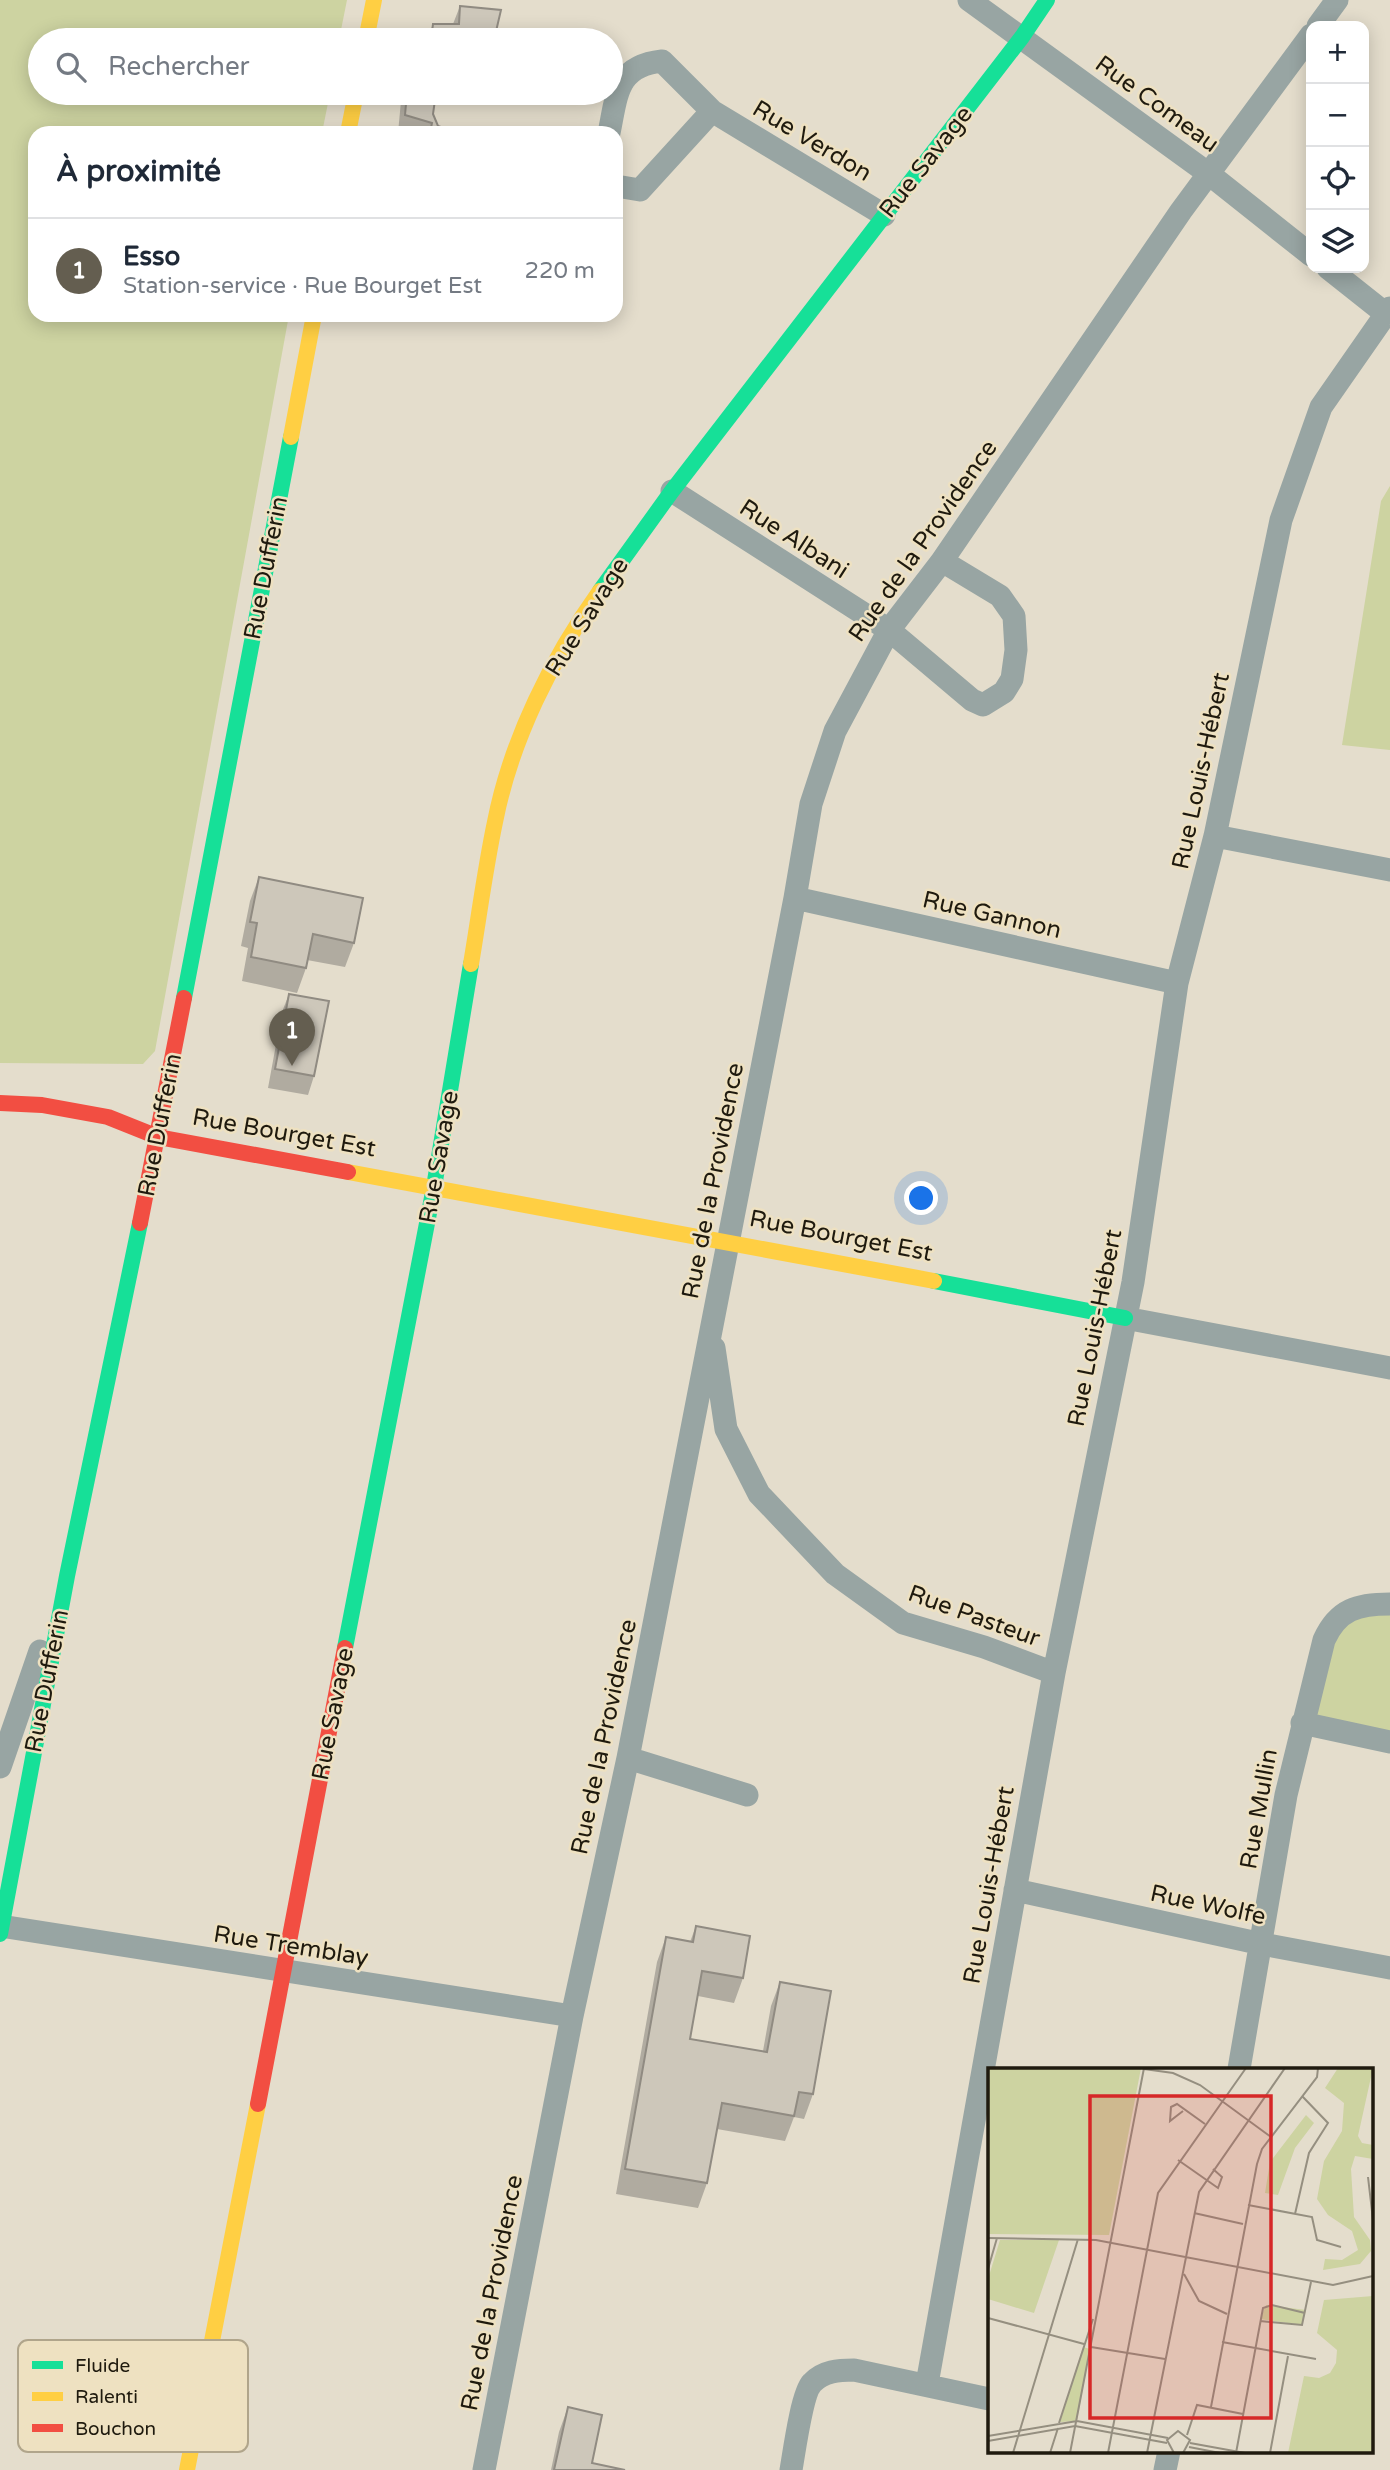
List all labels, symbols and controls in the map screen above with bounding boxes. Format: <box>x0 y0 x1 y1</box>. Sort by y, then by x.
map controls <box>1306 21 1369 273</box>
button: + <box>1306 21 1369 84</box>
search box <box>28 28 623 105</box>
icon: search <box>52 48 90 86</box>
street label: Rue Comeau <box>1089 49 1225 159</box>
text: Rechercher <box>108 51 250 82</box>
button: − <box>1306 84 1369 147</box>
street label: Rue Verdon <box>747 94 877 188</box>
street label: Rue Savage <box>873 100 979 224</box>
button: locate <box>1306 147 1369 210</box>
text: À proximité <box>56 153 221 190</box>
button: layers <box>1306 210 1369 273</box>
text: Esso <box>123 241 180 272</box>
text: 1 <box>72 257 86 285</box>
text: 220 m <box>525 257 595 285</box>
text: Station-service · Rue Bourget Est <box>123 272 482 300</box>
street label: Rue de la Providence <box>842 435 1004 647</box>
street label: Rue Albani <box>734 493 854 585</box>
street label: Rue Dufferin <box>238 494 294 642</box>
street label: Rue Savage <box>539 552 635 682</box>
street label: Rue Louis-Hébert <box>1166 670 1236 872</box>
street label: Rue Gannon <box>920 885 1064 945</box>
pin: 1 <box>269 1008 315 1066</box>
street label: Rue Dufferin <box>132 1051 188 1199</box>
street label: Rue de la Providence <box>676 1061 750 1301</box>
street label: Rue Savage <box>413 1088 465 1226</box>
street label: Rue Bourget Est <box>190 1103 378 1163</box>
your location <box>904 1181 938 1215</box>
street label: Rue Bourget Est <box>747 1204 935 1268</box>
street label: Rue Louis-Hébert <box>1062 1227 1128 1429</box>
street label: Rue Pasteur <box>904 1579 1045 1654</box>
street label: Rue Dufferin <box>19 1607 75 1755</box>
street label: Rue de la Providence <box>565 1617 643 1857</box>
street label: Rue Savage <box>306 1645 360 1783</box>
street label: Rue Mullin <box>1234 1747 1284 1871</box>
street label: Rue Louis-Hébert <box>957 1784 1021 1986</box>
street label: Rue Wolfe <box>1148 1879 1268 1931</box>
street label: Rue Tremblay <box>211 1919 371 1973</box>
inset map <box>988 2068 1372 2452</box>
street label: Rue de la Providence <box>455 2173 529 2413</box>
legend <box>18 2340 248 2452</box>
text: Fluide <box>75 2355 130 2377</box>
text: Ralenti <box>75 2386 138 2408</box>
text: Bouchon <box>75 2418 156 2440</box>

